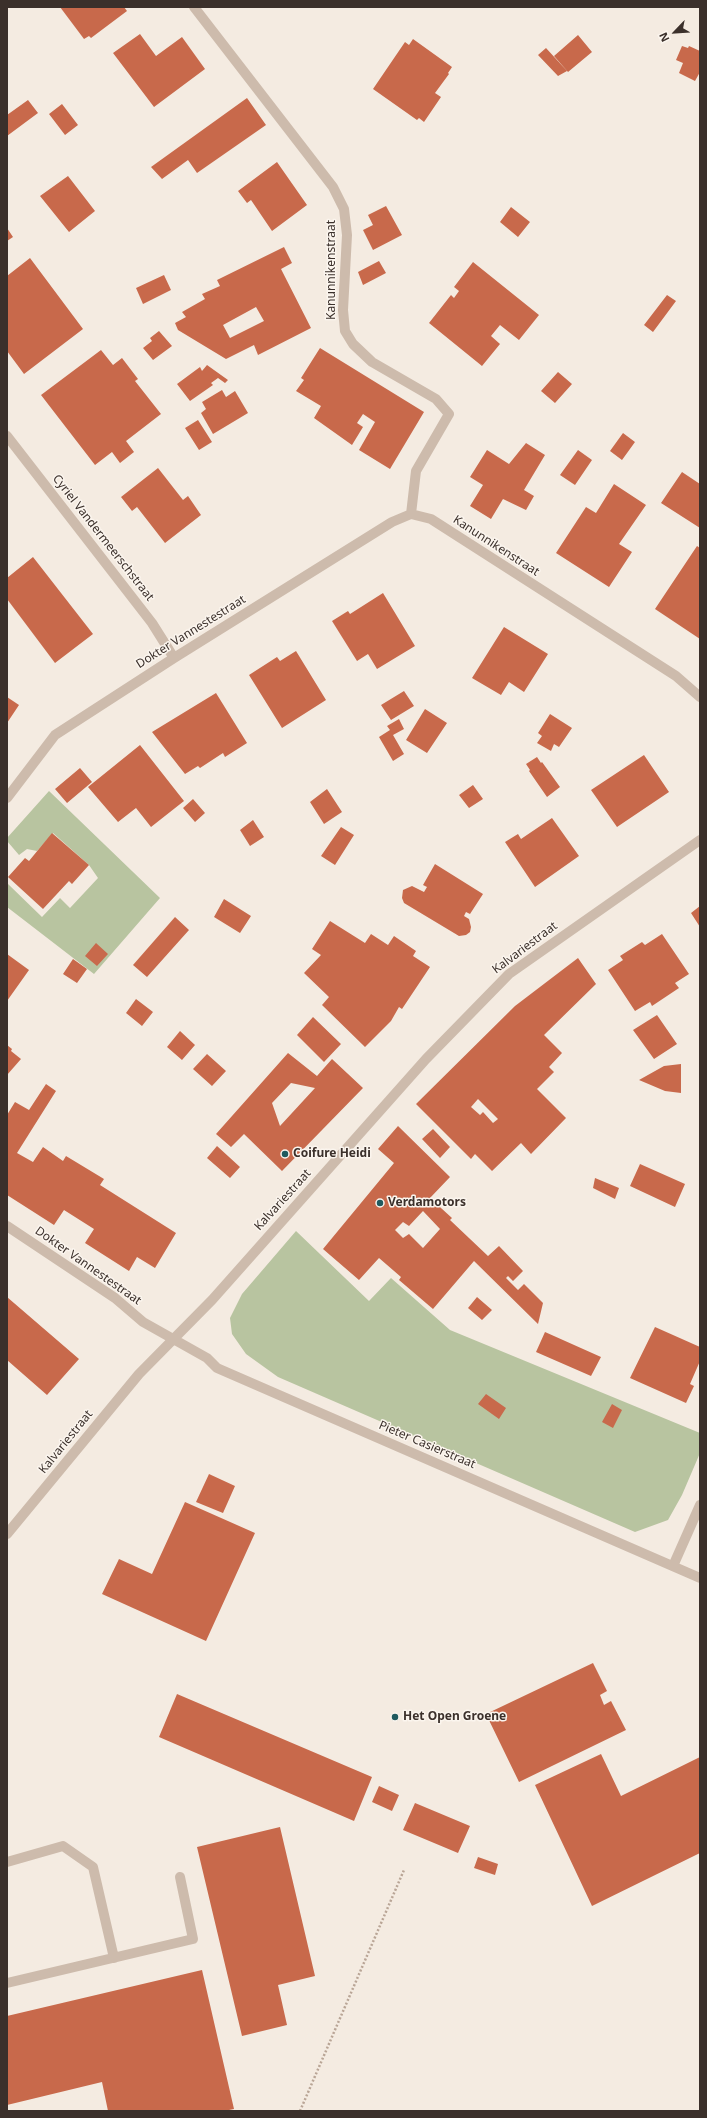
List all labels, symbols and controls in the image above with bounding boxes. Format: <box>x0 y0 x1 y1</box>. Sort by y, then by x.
north arrow <box>655 12 695 52</box>
text: N <box>655 30 672 45</box>
street label: Kanunnikenstraat <box>325 220 339 320</box>
street label: Cyriel Vandermeerschstraat <box>49 472 157 604</box>
street label: Kanunnikenstraat <box>450 513 542 579</box>
street label: Dokter Vannestestraat <box>134 592 248 672</box>
street label: Kalvariestraat <box>490 919 560 977</box>
place label: Coifure Heidi <box>293 1147 371 1161</box>
marker: Coifure Heidi <box>280 1149 290 1159</box>
street label: Kalvariestraat <box>252 1166 314 1234</box>
place label: Verdamotors <box>388 1196 466 1210</box>
marker: Verdamotors <box>375 1198 385 1208</box>
street label: Dokter Vannestestraat <box>32 1224 144 1308</box>
street label: Kalvariestraat <box>36 1407 96 1477</box>
street label: Pieter Casierstraat <box>376 1418 478 1472</box>
place label: Het Open Groene <box>403 1710 506 1724</box>
marker: Het Open Groene <box>390 1712 400 1722</box>

